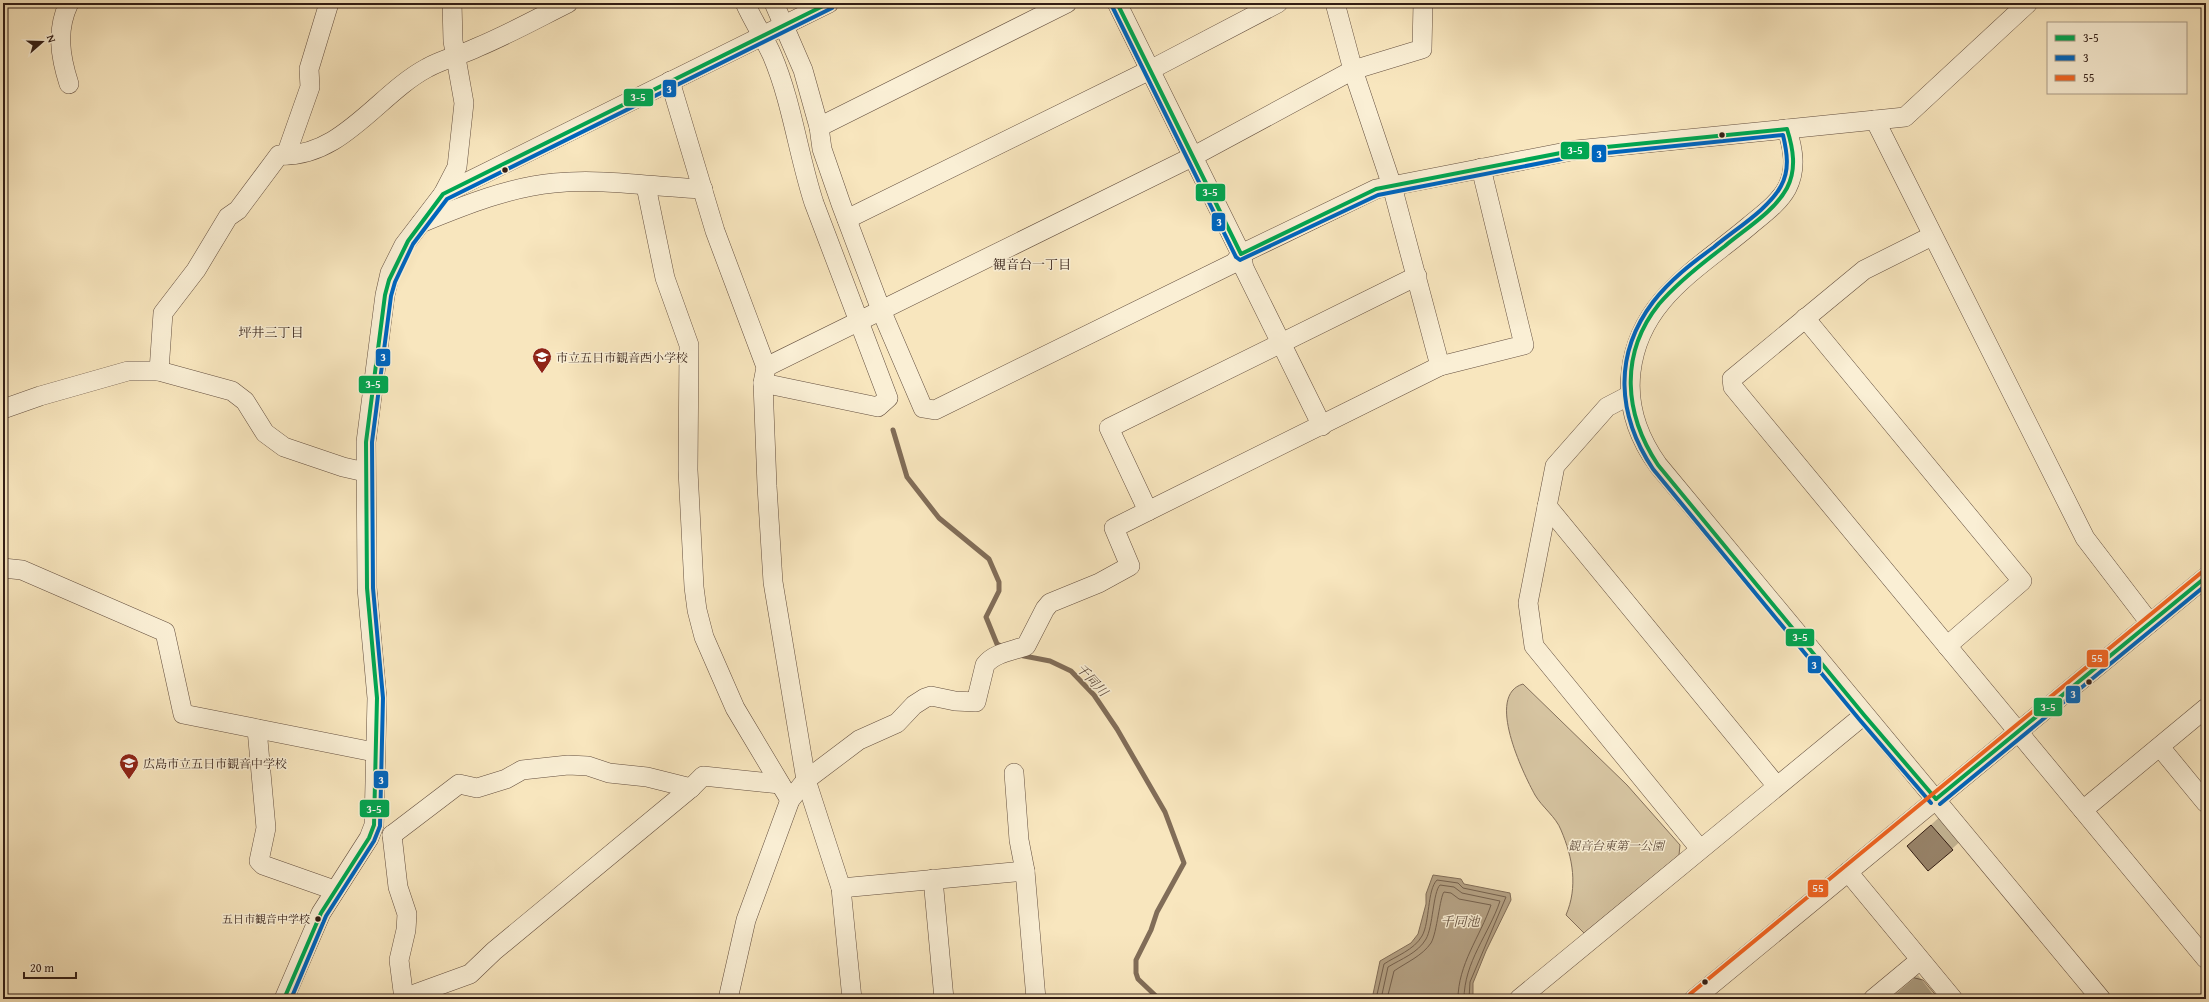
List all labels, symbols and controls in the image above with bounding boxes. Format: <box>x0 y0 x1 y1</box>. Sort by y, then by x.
north arrow <box>22 22 62 62</box>
legend <box>2047 22 2187 94</box>
text: 3-5 <box>2083 29 2099 46</box>
text: N <box>43 32 60 45</box>
text: 3 <box>2083 49 2089 66</box>
text: 55 <box>2083 69 2095 86</box>
line badge: 3 <box>662 79 677 98</box>
text: 3 <box>666 81 672 97</box>
line badge: 3-5 <box>623 88 654 107</box>
text: 3-5 <box>630 89 646 105</box>
unlabelled marker <box>1717 130 1727 140</box>
line badge: 3-5 <box>1560 141 1590 160</box>
text: 3-5 <box>1567 142 1583 158</box>
line badge: 3 <box>1591 144 1607 163</box>
text: 3 <box>1596 146 1602 162</box>
unlabelled marker <box>500 165 510 175</box>
line badge: 3-5 <box>1195 183 1226 202</box>
text: 3-5 <box>1202 184 1218 200</box>
line badge: 3 <box>1211 212 1226 232</box>
text: 3 <box>1216 214 1222 230</box>
district label: 観音台一丁目 <box>993 255 1071 274</box>
district label: 坪井三丁目 <box>238 323 304 342</box>
school or university icon: 市立五日市観音西小学校 <box>531 346 553 374</box>
line badge: 3 <box>375 348 391 367</box>
text: 3 <box>380 349 386 365</box>
place label: 市立五日市観音西小学校 <box>556 349 688 366</box>
line badge: 3-5 <box>358 375 389 394</box>
text: 3-5 <box>365 376 381 392</box>
line badge: 3-5 <box>1785 628 1815 647</box>
text: 3-5 <box>1792 629 1808 645</box>
line badge: 55 <box>2086 649 2109 668</box>
text: 55 <box>2091 650 2103 666</box>
line badge: 3 <box>1807 655 1822 674</box>
text: 3 <box>1811 657 1817 673</box>
water label: 千同川 <box>1072 659 1114 702</box>
unlabelled marker <box>2084 677 2094 687</box>
line badge: 3 <box>2065 685 2081 704</box>
text: 3 <box>2070 686 2076 702</box>
line badge: 3-5 <box>2033 697 2063 717</box>
text: 3-5 <box>2040 699 2056 715</box>
school or university icon: 広島市立五日市観音中学校 <box>118 752 140 780</box>
place label: 広島市立五日市観音中学校 <box>143 755 287 772</box>
line badge: 3 <box>373 770 389 789</box>
text: 3 <box>378 772 384 788</box>
line badge: 3-5 <box>359 799 390 818</box>
text: 3-5 <box>366 801 382 817</box>
park label: 観音台東第一公園 <box>1568 837 1666 854</box>
line badge: 55 <box>1807 879 1829 898</box>
text: 55 <box>1812 880 1824 896</box>
place label: 五日市観音中学校 <box>222 911 310 927</box>
water label: 千同池 <box>1440 912 1481 931</box>
marker: 五日市観音中学校 <box>313 914 323 924</box>
scale bar <box>24 954 76 980</box>
text: 20 m <box>30 959 54 976</box>
unlabelled marker <box>1700 977 1710 987</box>

